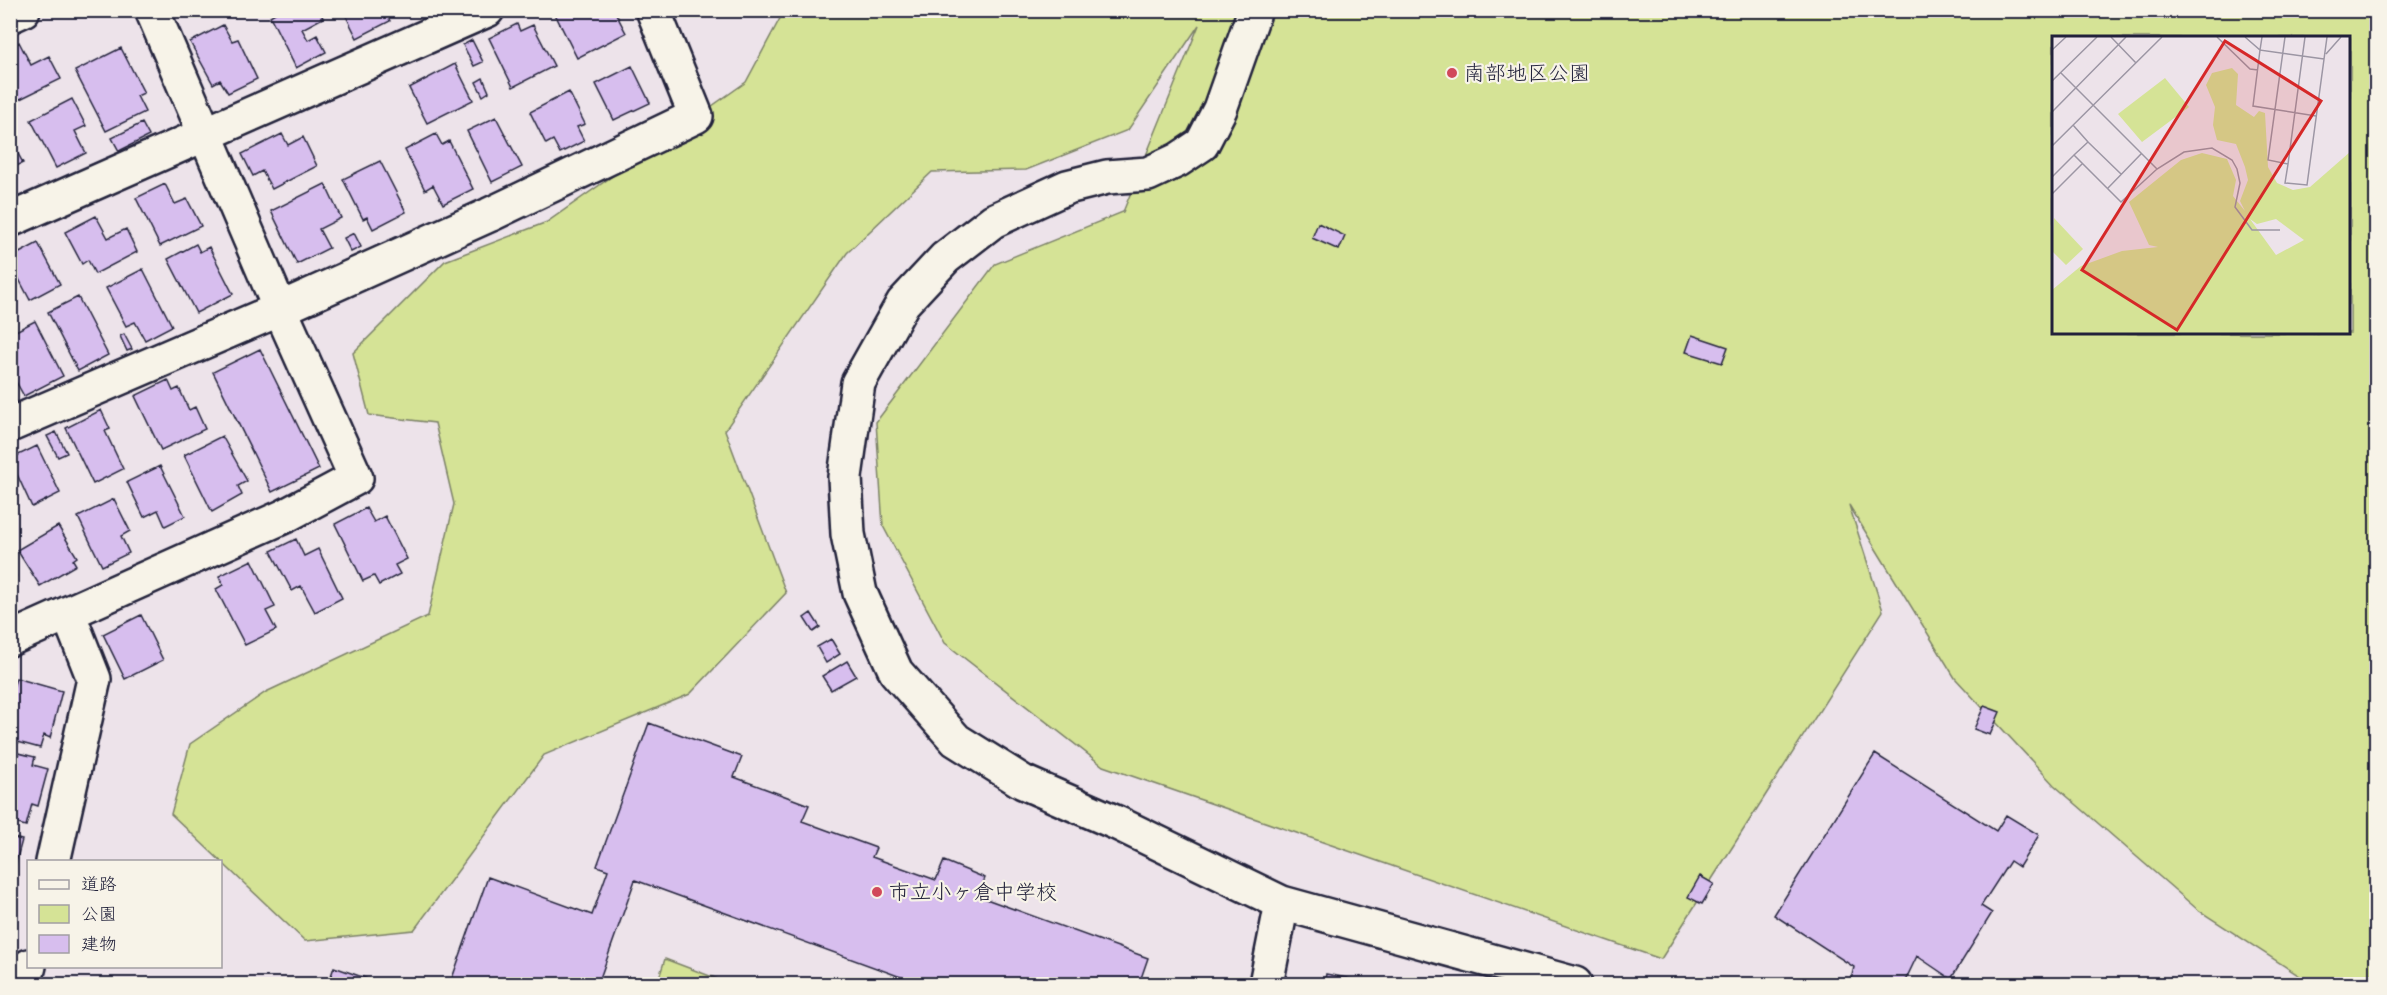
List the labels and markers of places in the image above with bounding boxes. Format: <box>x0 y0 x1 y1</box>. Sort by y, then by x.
place label: 南部地区公園 <box>1464 61 1590 85</box>
marker: 南部地区公園 <box>1445 66 1459 80</box>
place label: 市立小ヶ倉中学校 <box>889 880 1057 904</box>
marker: 市立小ヶ倉中学校 <box>870 885 884 899</box>

